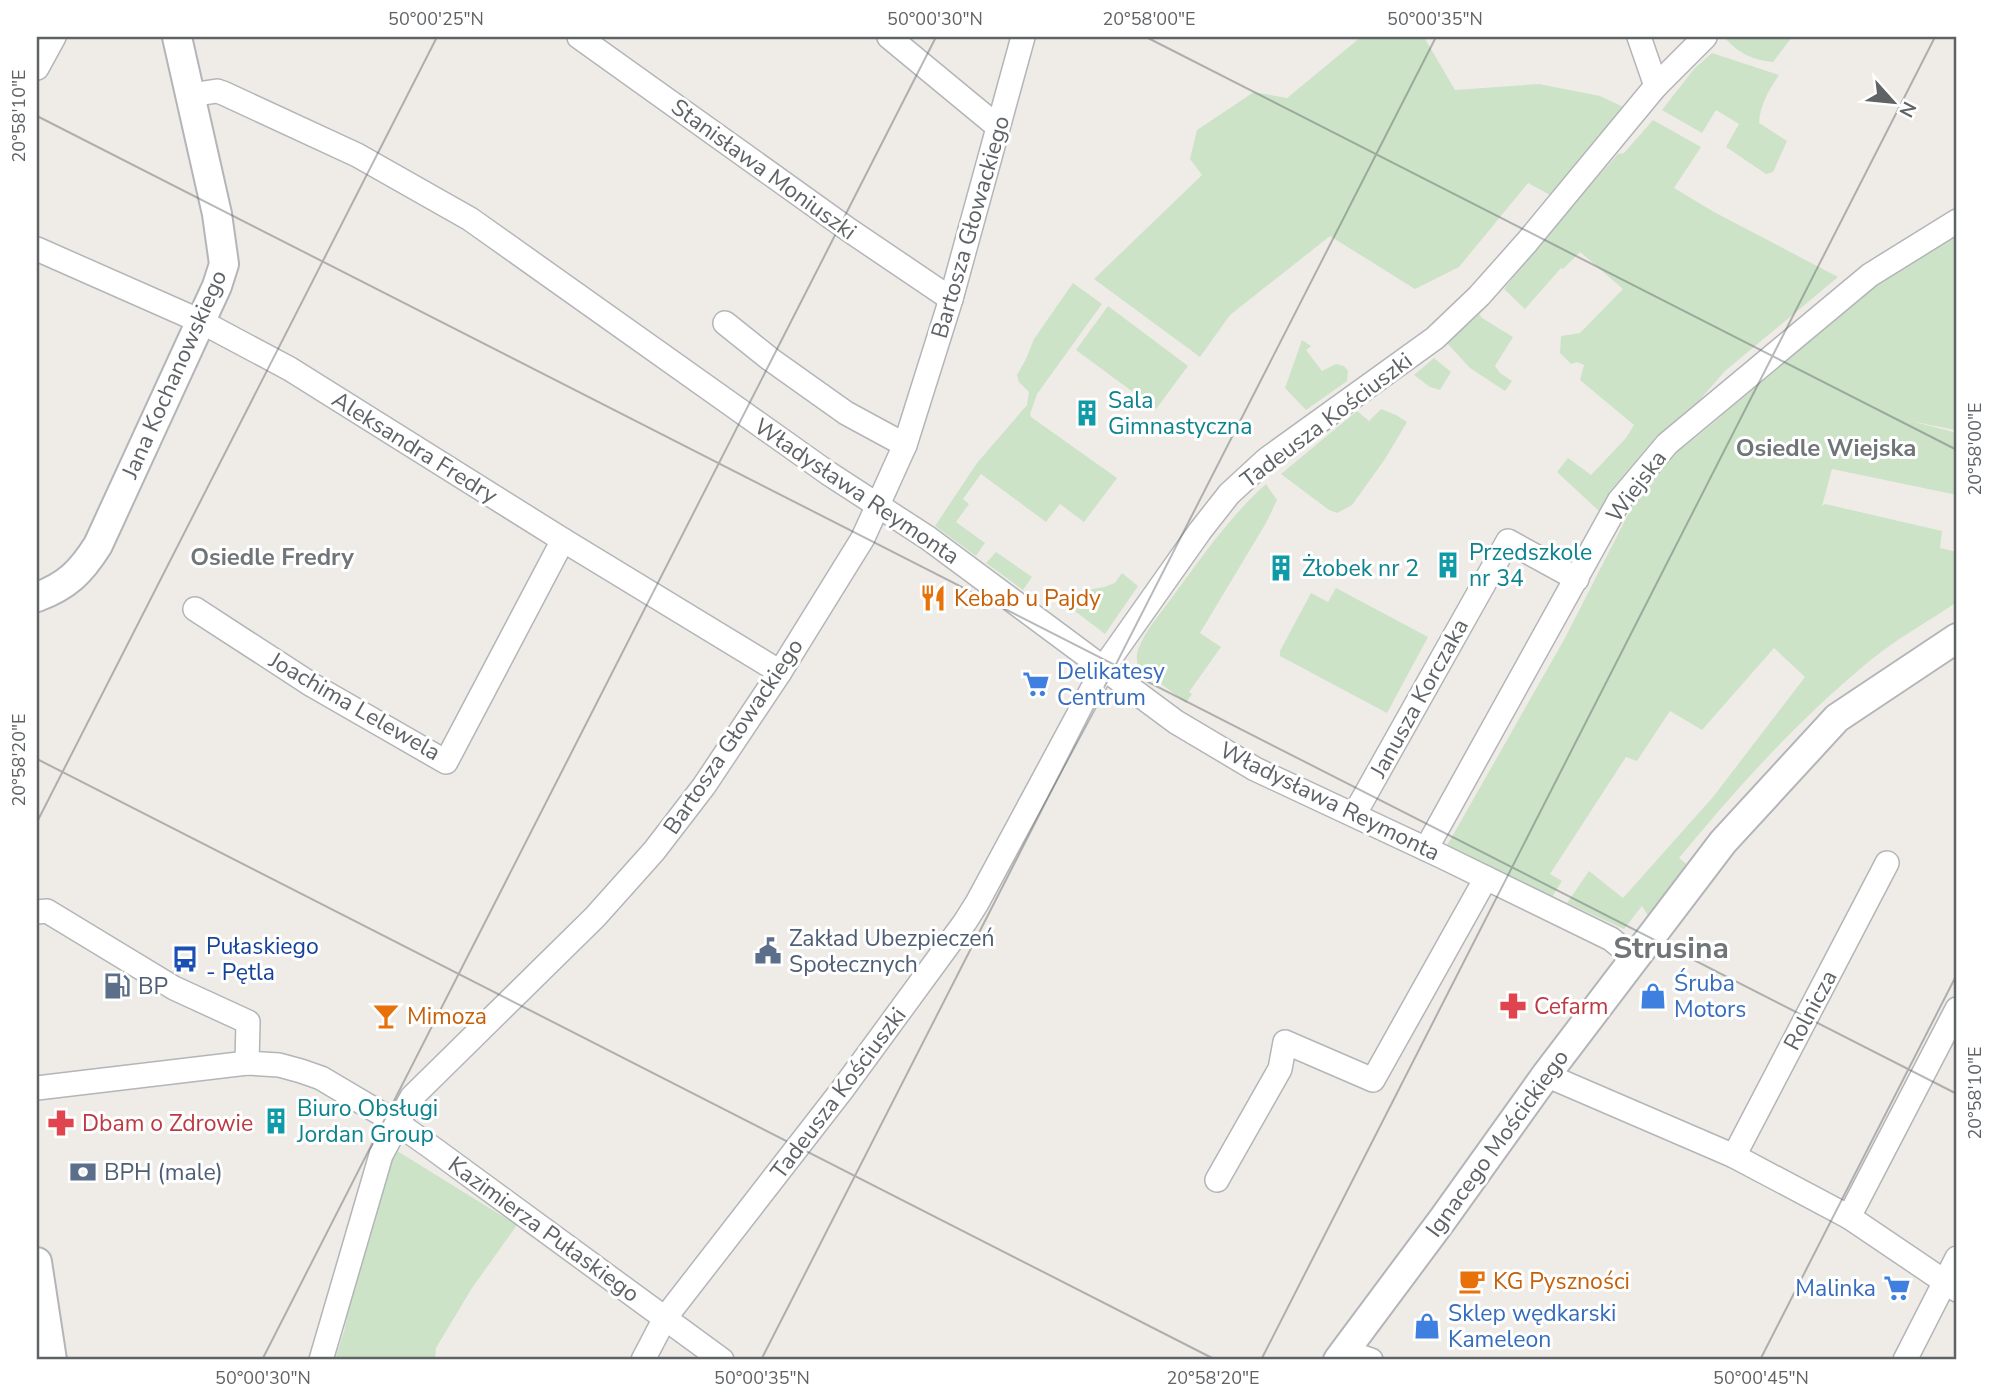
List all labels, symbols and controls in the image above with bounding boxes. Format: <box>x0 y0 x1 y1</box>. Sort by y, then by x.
text: 50°00'25"N <box>388 7 484 31</box>
text: 50°00'30"N <box>887 7 983 31</box>
text: 20°58'00"E <box>1103 7 1196 31</box>
text: 50°00'35"N <box>1387 7 1483 31</box>
north arrow <box>1857 66 1927 136</box>
text: 20°58'10"E <box>7 70 31 163</box>
street label: Stanisława Moniuszki <box>665 92 863 247</box>
text: N <box>1892 97 1922 122</box>
street label: Bartosza Głowackiego <box>924 112 1017 342</box>
street label: Jana Kochanowskiego <box>114 265 234 484</box>
street label: Tadeusza Kościuszki <box>1234 346 1419 495</box>
street label: Aleksandra Fredry <box>326 384 504 511</box>
place label: Sala Gimnastyczna <box>1108 385 1252 442</box>
building icon: Sala Gimnastyczna <box>1072 398 1102 428</box>
text: 20°58'00"E <box>1963 403 1987 496</box>
street label: Władysława Reymonta <box>748 411 965 572</box>
district label: Osiedle Wiejska <box>1736 432 1916 464</box>
street label: Wiejska <box>1599 444 1674 529</box>
place label: Przedszkole nr 34 <box>1469 537 1592 594</box>
district label: Osiedle Fredry <box>190 541 354 573</box>
building icon: Przedszkole nr 34 <box>1433 550 1463 580</box>
building icon: Żłobek nr 2 <box>1266 553 1296 583</box>
place label: Żłobek nr 2 <box>1302 553 1419 584</box>
restaurant icon: Kebab u Pajdy <box>918 583 948 613</box>
place label: Kebab u Pajdy <box>954 583 1101 614</box>
street label: Janusza Korczaka <box>1362 613 1476 784</box>
street label: Bartosza Głowackiego <box>656 632 811 840</box>
street label: Joachima Lelewela <box>263 644 446 768</box>
place label: Delikatesy Centrum <box>1057 656 1165 713</box>
supermarket icon: Delikatesy Centrum <box>1021 669 1051 699</box>
text: 20°58'20"E <box>7 714 31 807</box>
street label: Władysława Reymonta <box>1215 735 1445 868</box>
place label: Zakład Ubezpieczeń Społecznych <box>789 923 995 980</box>
district label: Strusina <box>1613 928 1729 969</box>
place label: Pułaskiego - Pętla <box>206 931 319 988</box>
public building icon: Zakład Ubezpieczeń Społecznych <box>753 936 783 966</box>
bus stop icon: Pułaskiego - Pętla <box>170 944 200 974</box>
street label: Rolnicza <box>1776 965 1844 1056</box>
place label: Śruba Motors <box>1674 968 1746 1025</box>
fuel station icon: BP <box>102 971 132 1001</box>
place label: BP <box>138 971 168 1002</box>
shop icon: Śruba Motors <box>1638 981 1668 1011</box>
pharmacy icon: Cefarm <box>1498 991 1528 1021</box>
place label: Cefarm <box>1534 991 1609 1022</box>
bar icon: Mimoza <box>371 1001 401 1031</box>
place label: Mimoza <box>407 1001 487 1032</box>
street label: Tadeusza Kościuszki <box>764 1001 913 1186</box>
street label: Ignacego Mościckiego <box>1419 1043 1576 1243</box>
text: 20°58'10"E <box>1963 1047 1987 1140</box>
place label: Biuro Obsługi Jordan Group <box>296 1093 438 1150</box>
building icon: Biuro Obsługi Jordan Group <box>261 1106 291 1136</box>
pharmacy icon: Dbam o Zdrowie <box>46 1108 76 1138</box>
place label: Dbam o Zdrowie <box>82 1108 253 1139</box>
street label: Kazimierza Pułaskiego <box>442 1149 646 1309</box>
bank icon: BPH (male) <box>68 1157 98 1187</box>
place label: BPH (male) <box>104 1157 223 1188</box>
cafe icon: KG Pyszności <box>1457 1266 1487 1296</box>
place label: KG Pyszności <box>1493 1266 1630 1297</box>
place label: Malinka <box>1795 1273 1876 1304</box>
supermarket icon: Malinka <box>1882 1273 1912 1303</box>
place label: Sklep wędkarski Kameleon <box>1448 1298 1616 1355</box>
shop icon: Sklep wędkarski Kameleon <box>1412 1311 1442 1341</box>
text: 50°00'30"N <box>215 1366 311 1390</box>
text: 50°00'35"N <box>714 1366 810 1390</box>
text: 20°58'20"E <box>1167 1366 1260 1390</box>
text: 50°00'45"N <box>1713 1366 1809 1390</box>

